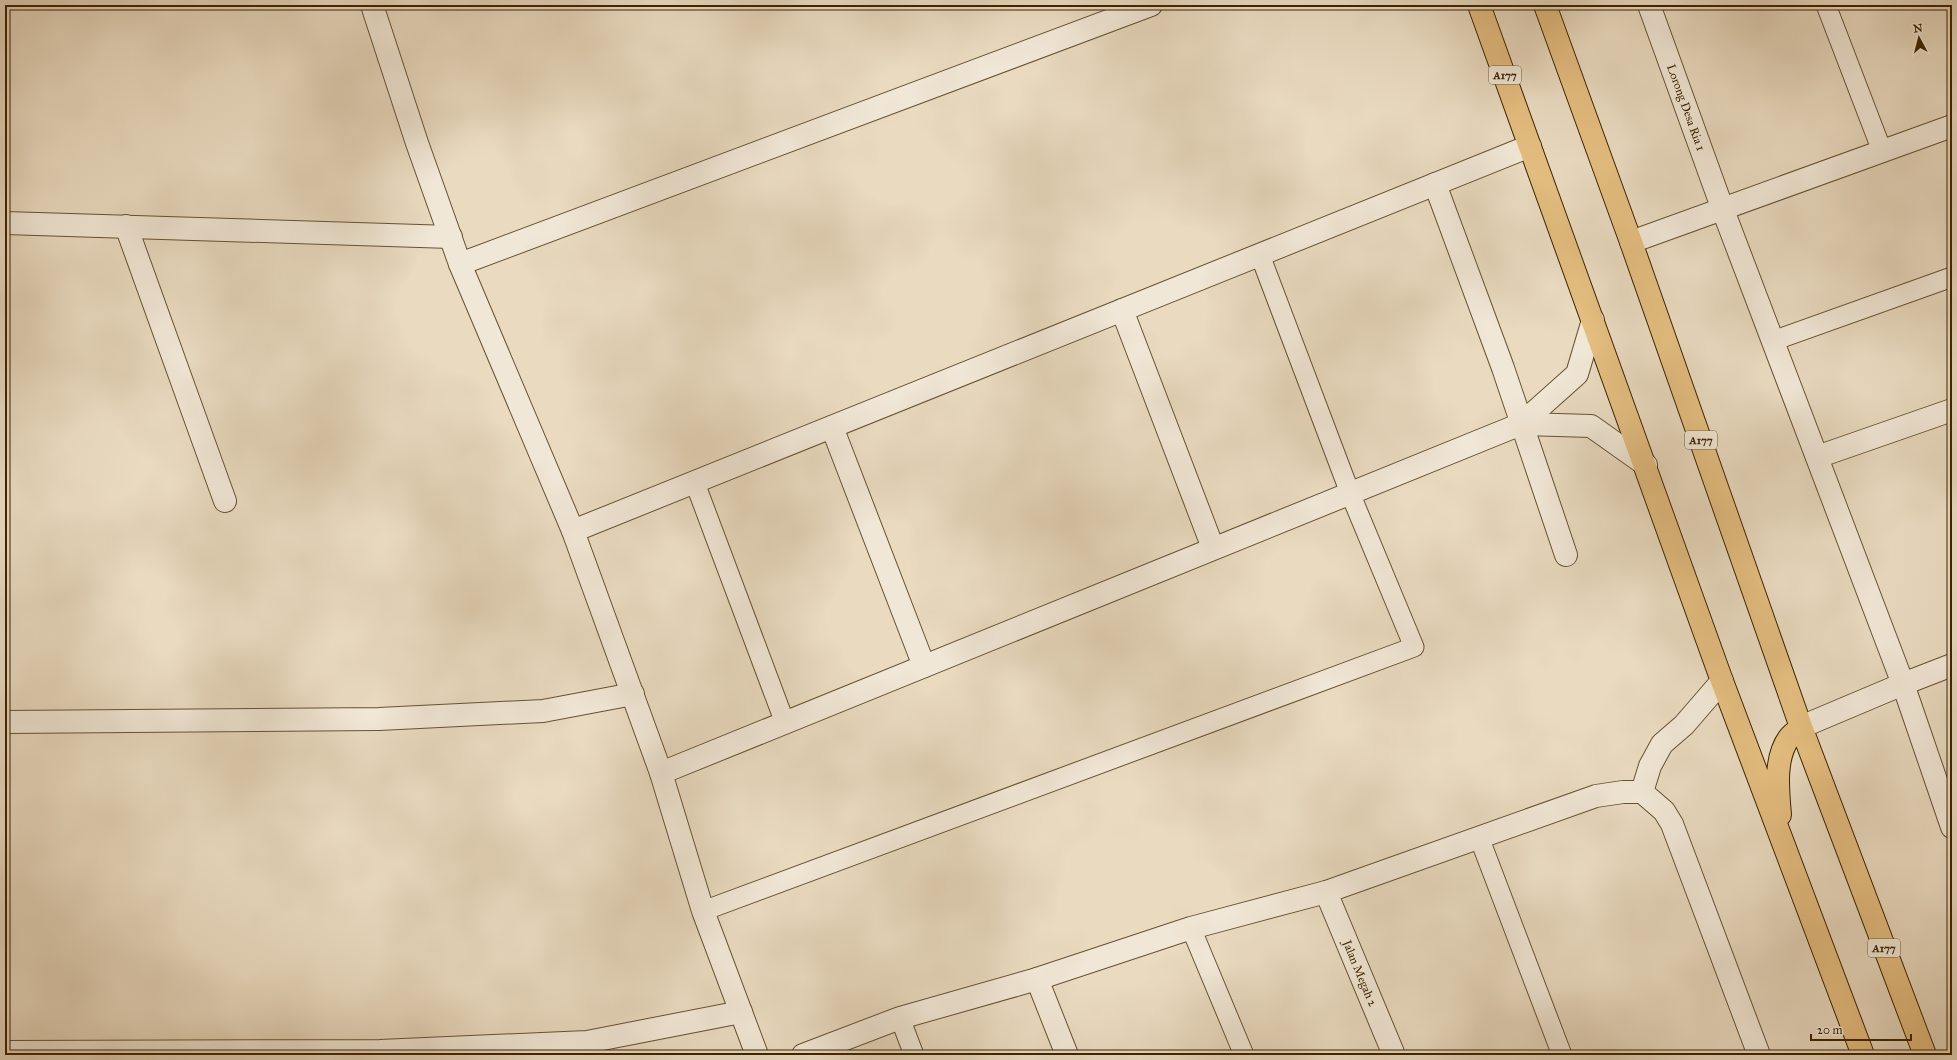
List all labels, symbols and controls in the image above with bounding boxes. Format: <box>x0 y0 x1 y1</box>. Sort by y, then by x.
north arrow <box>1899 18 1939 58</box>
text: N <box>1912 21 1924 36</box>
street label: Lorong Desa Ria 1 <box>1664 62 1708 153</box>
road number: A177 <box>1489 66 1521 84</box>
road number: A177 <box>1685 431 1717 449</box>
street label: Jalan Megah 2 <box>1338 936 1380 1008</box>
road number: A177 <box>1868 939 1900 957</box>
scale bar <box>1811 1016 1911 1042</box>
text: 20 m <box>1817 1023 1843 1037</box>

